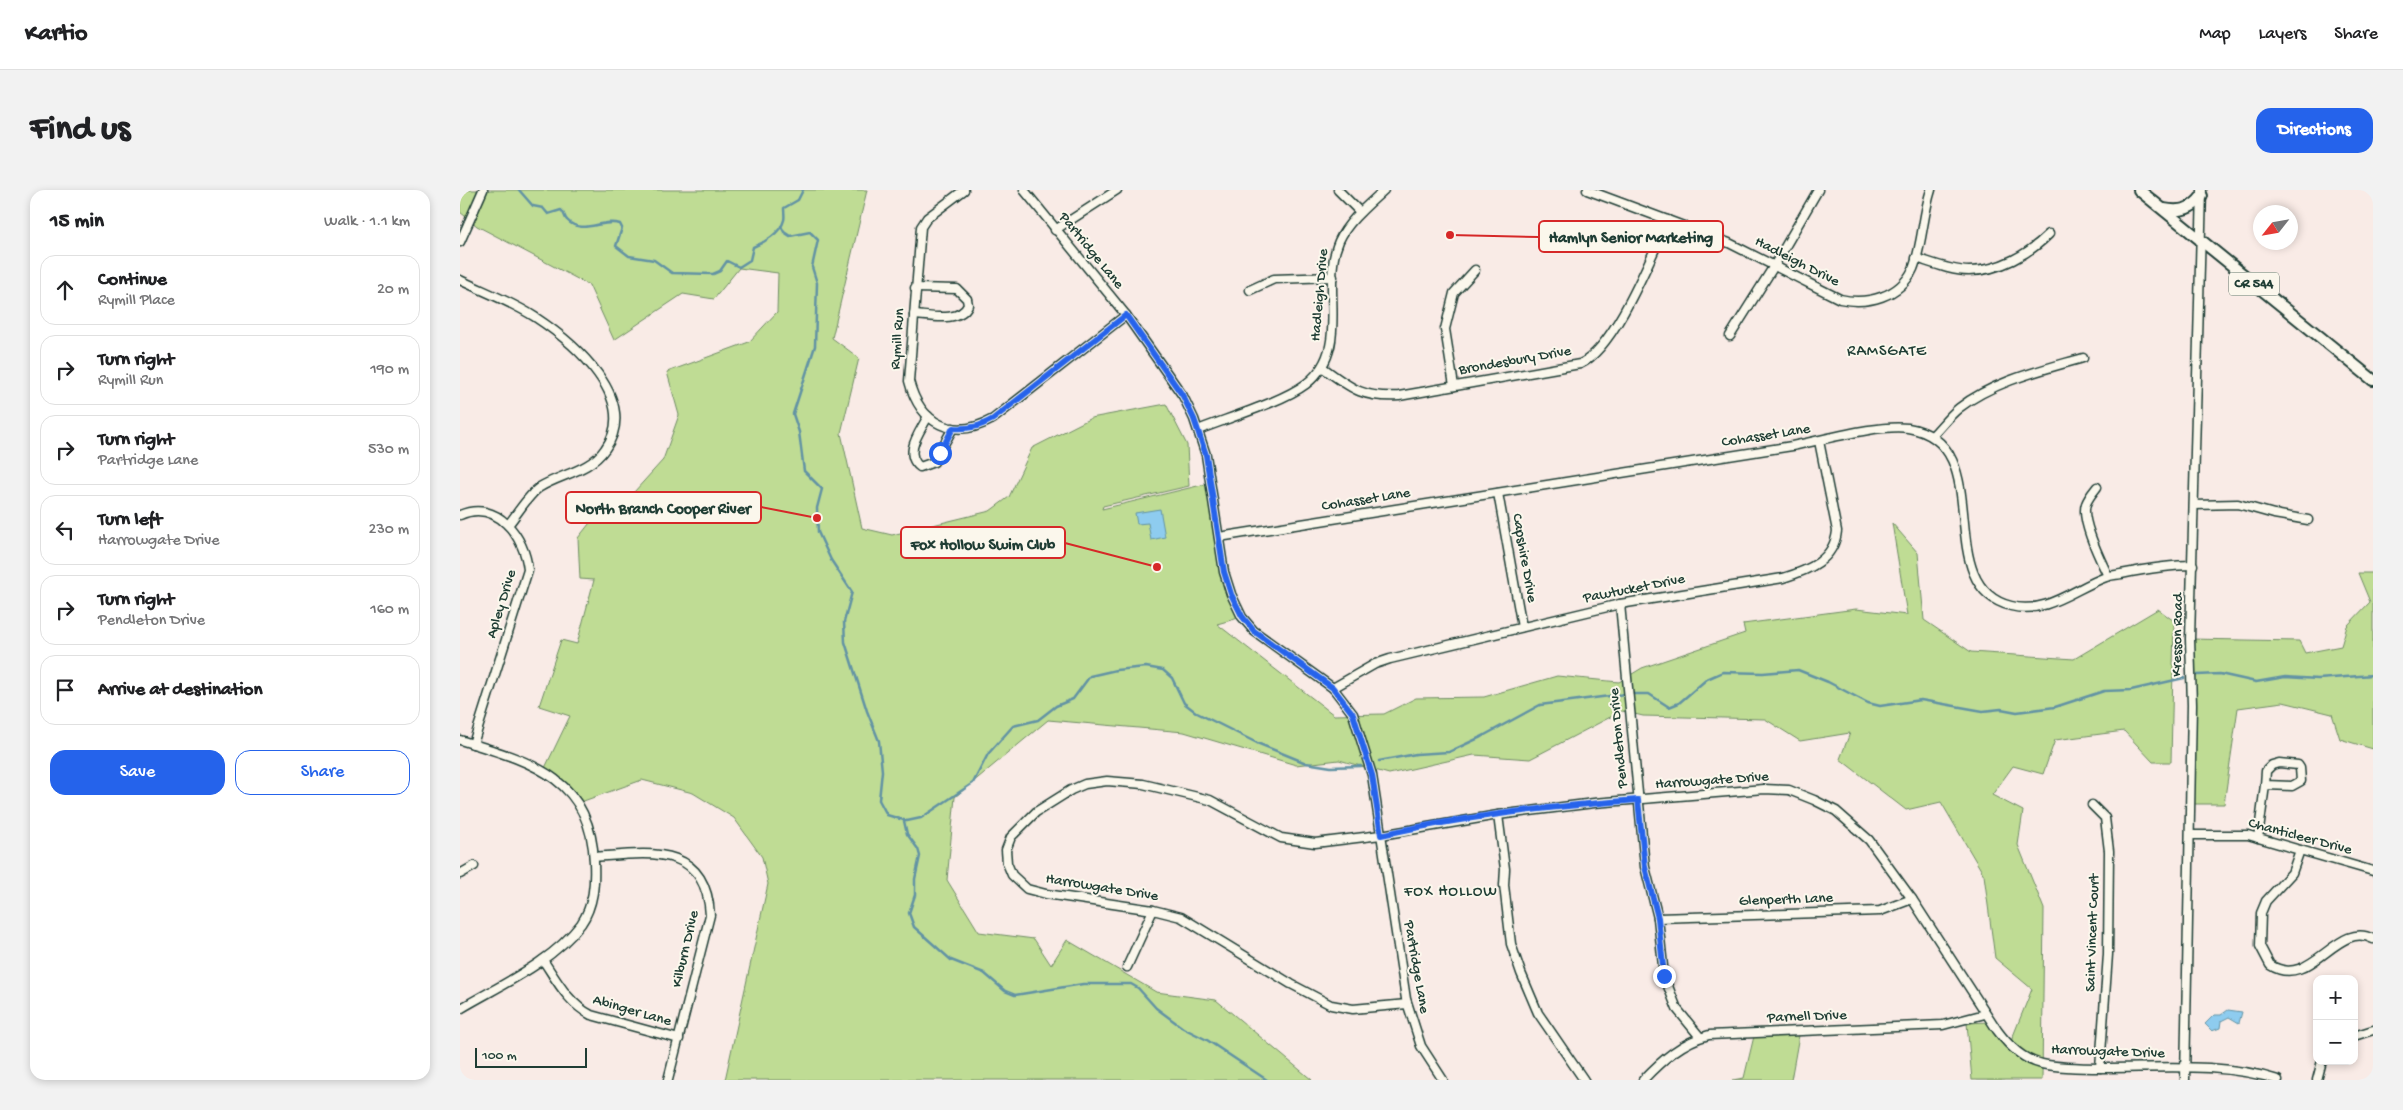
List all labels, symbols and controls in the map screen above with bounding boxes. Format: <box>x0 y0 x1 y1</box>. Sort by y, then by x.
text: Kartio <box>25 20 88 49</box>
text: Map <box>2199 24 2231 45</box>
text: Layers <box>2259 24 2306 45</box>
text: Share <box>2334 24 2378 45</box>
button: Directions <box>2256 108 2373 153</box>
text: Find us <box>30 110 130 151</box>
north arrow <box>2253 205 2298 250</box>
street label: Partridge Lane <box>1054 208 1128 293</box>
text: 15 min <box>50 210 104 235</box>
text: Walk · 1.1 km <box>324 213 410 232</box>
callout: Hamlyn Senior Marketing <box>1539 221 1723 252</box>
text: Hamlyn Senior Marketing <box>1549 230 1713 249</box>
street label: Hadleigh Drive <box>1752 233 1843 291</box>
street label: Hadleigh Drive <box>1307 248 1333 342</box>
text: Continue <box>98 269 167 292</box>
road number: CR 544 <box>2229 272 2279 296</box>
icon: ahead <box>51 276 79 304</box>
text: 20 m <box>377 281 409 300</box>
text: Rymill Place <box>98 292 175 311</box>
street label: Rymill Run <box>887 308 909 370</box>
street label: Brondesbury Drive <box>1456 342 1573 380</box>
district label: RAMSGATE <box>1847 343 1927 362</box>
text: Turn right <box>98 349 174 372</box>
icon: right <box>51 356 79 384</box>
text: 190 m <box>370 361 409 380</box>
text: Rymill Run <box>98 372 163 391</box>
street label: Cohasset Lane <box>1720 420 1812 452</box>
text: Turn right <box>98 429 174 452</box>
icon: right <box>51 436 79 464</box>
text: 530 m <box>368 441 409 460</box>
route start <box>929 442 952 465</box>
text: Partridge Lane <box>98 452 198 471</box>
street label: Cohasset Lane <box>1320 484 1412 516</box>
callout: North Branch Cooper River <box>566 492 761 523</box>
text: North Branch Cooper River <box>575 501 753 520</box>
text: Turn left <box>98 509 162 532</box>
street label: Capshire Drive <box>1507 512 1541 604</box>
icon: left <box>51 516 79 544</box>
text: 230 m <box>369 521 409 540</box>
callout: Fox Hollow Swim Club <box>901 527 1065 558</box>
text: Harrowgate Drive <box>98 532 219 551</box>
text: Fox Hollow Swim Club <box>910 537 1056 556</box>
street label: Apley Drive <box>483 567 521 641</box>
street label: Pawtucket Drive <box>1581 570 1687 608</box>
text: Turn right <box>98 589 174 612</box>
street label: Kresson Road <box>2168 592 2188 677</box>
icon: right <box>51 596 79 624</box>
text: 160 m <box>370 601 409 620</box>
text: Pendleton Drive <box>98 612 205 631</box>
icon: arrive <box>51 676 79 704</box>
text: Arrive at destination <box>98 679 262 702</box>
street label: Pendleton Drive <box>1606 687 1632 790</box>
button: Save <box>50 750 225 795</box>
button: Share <box>235 750 410 795</box>
street label: Harrowgate Drive <box>1655 768 1770 794</box>
street label: Chanticleer Drive <box>2246 815 2354 860</box>
street label: Harrowgate Drive <box>1044 870 1160 906</box>
street label: Saint Vincent Court <box>2082 872 2104 992</box>
district label: FOX HOLLOW <box>1403 883 1498 902</box>
street label: Glenperth Lane <box>1738 889 1834 911</box>
street label: Kilburn Drive <box>668 909 704 989</box>
street label: Partridge Lane <box>1399 918 1433 1015</box>
route end <box>1653 965 1676 988</box>
map controls <box>2313 975 2358 1065</box>
button: + <box>2313 975 2358 1020</box>
street label: Abinger Lane <box>591 991 674 1031</box>
street label: Parnell Drive <box>1766 1007 1847 1027</box>
button: − <box>2313 1020 2358 1065</box>
street label: Harrowgate Drive <box>2051 1041 2165 1063</box>
scale bar <box>475 1045 588 1068</box>
text: 100 m <box>482 1048 517 1065</box>

